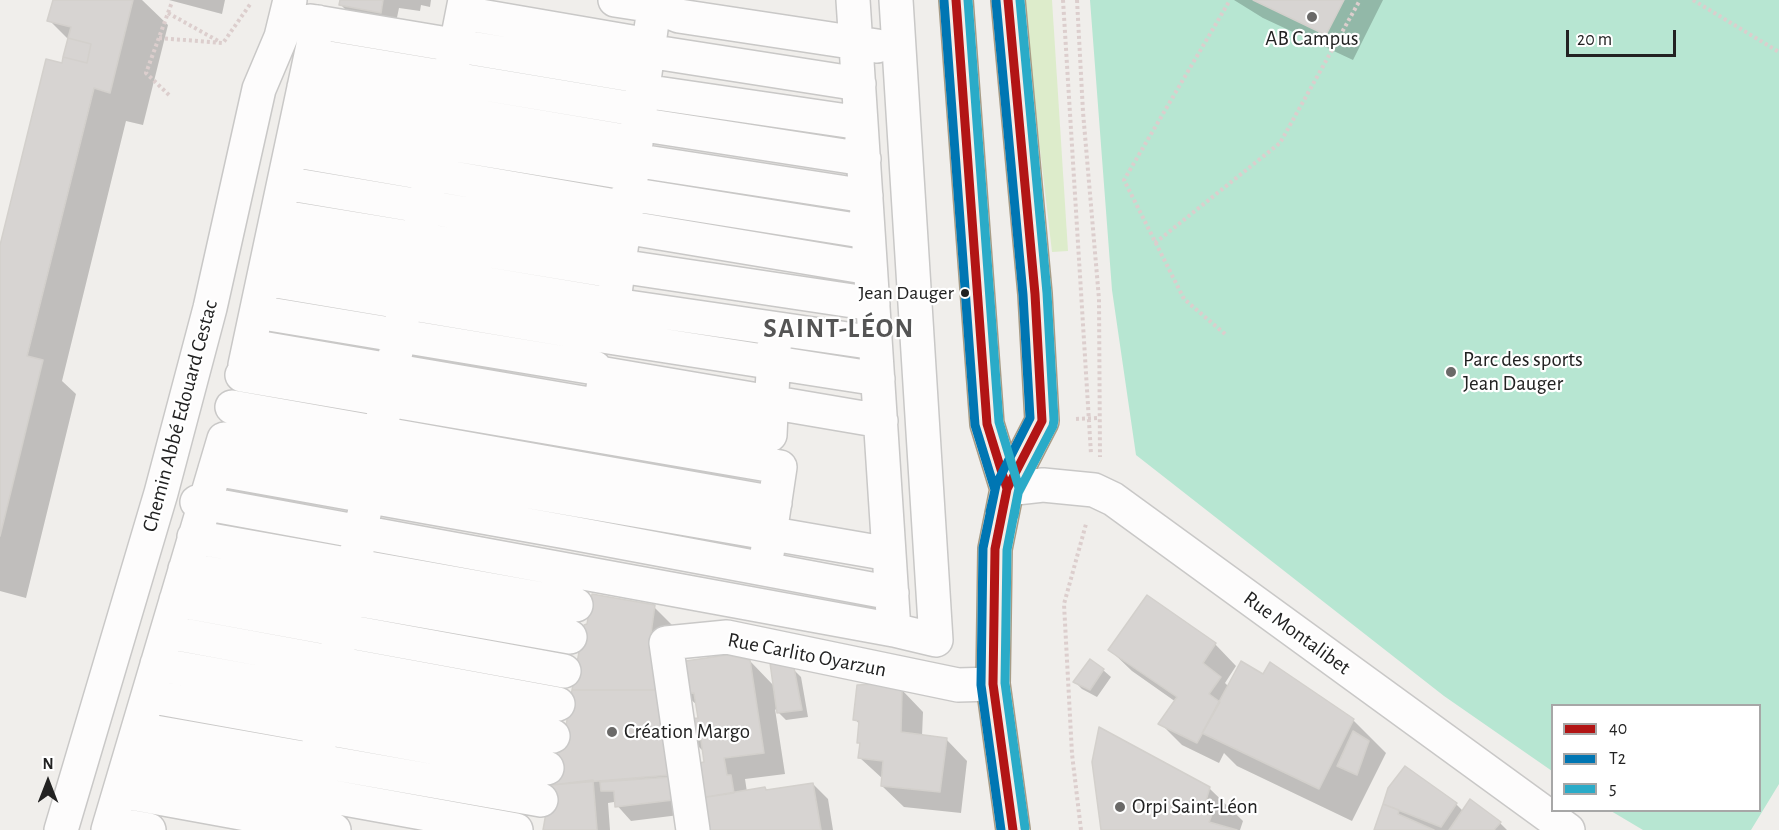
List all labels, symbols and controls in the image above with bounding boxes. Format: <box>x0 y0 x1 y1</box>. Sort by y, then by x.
marker: AB Campus <box>1305 10 1319 24</box>
scale bar <box>1569 18 1678 56</box>
place label: AB Campus <box>1265 26 1359 52</box>
text: 20 m <box>1577 31 1612 49</box>
place label: Jean Dauger <box>859 281 954 305</box>
marker: Jean Dauger <box>959 287 971 299</box>
street label: Chemin Abbé Edouard Cestac <box>137 297 223 535</box>
district label: SAINT-LÉON <box>763 313 915 345</box>
place label: Parc des sports Jean Dauger <box>1463 347 1583 397</box>
marker: Parc des sports Jean Dauger <box>1444 365 1458 379</box>
street label: Rue Montalibet <box>1239 586 1355 680</box>
street label: Rue Carlito Oyarzun <box>726 627 888 683</box>
legend <box>1551 704 1761 812</box>
place label: Création Margo <box>624 719 750 745</box>
text: 40 <box>1609 720 1627 738</box>
marker: Création Margo <box>605 725 619 739</box>
text: T2 <box>1609 750 1626 768</box>
north arrow <box>18 752 78 812</box>
text: N <box>42 756 54 772</box>
text: 5 <box>1609 780 1617 798</box>
place label: Orpi Saint-Léon <box>1132 794 1258 820</box>
marker: Orpi Saint-Léon <box>1113 800 1127 814</box>

